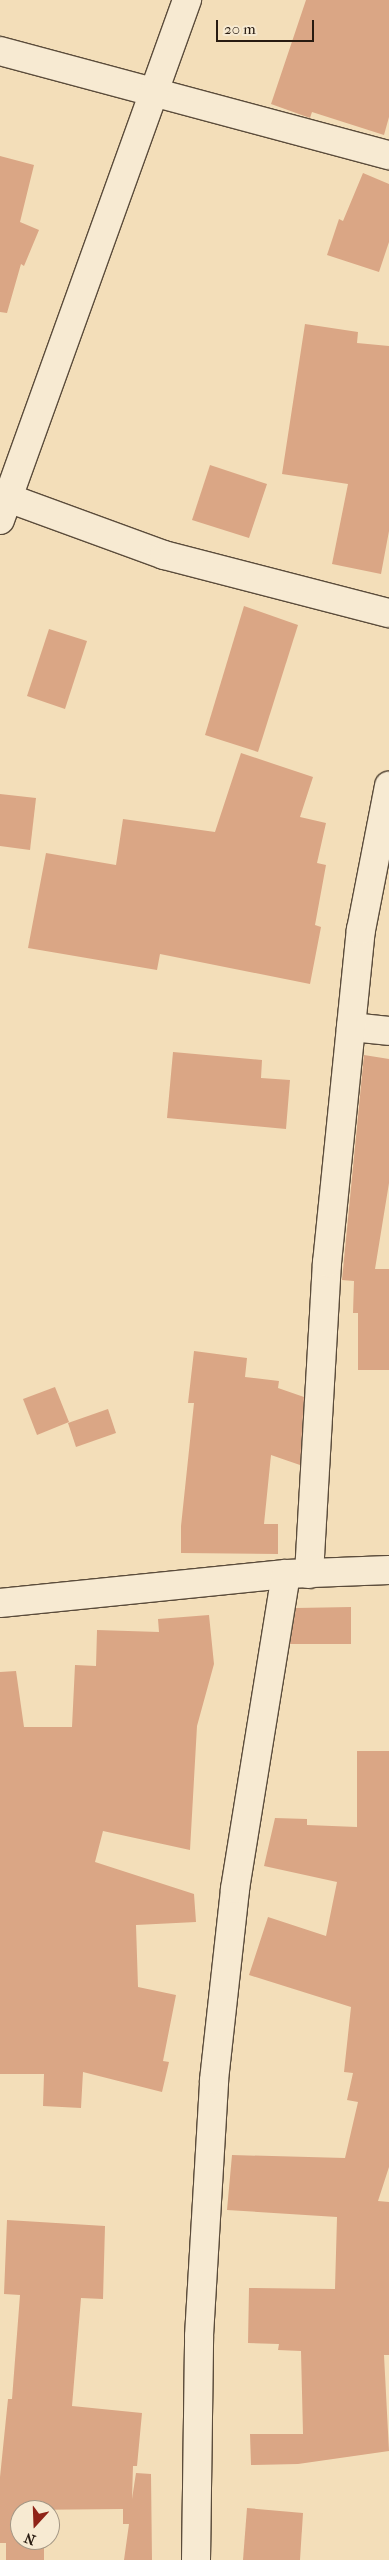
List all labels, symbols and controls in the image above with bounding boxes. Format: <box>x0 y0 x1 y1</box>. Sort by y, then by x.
scale bar <box>219 10 316 42</box>
text: 20 m <box>224 20 256 38</box>
north arrow <box>10 2500 60 2550</box>
text: N <box>22 2529 38 2548</box>

